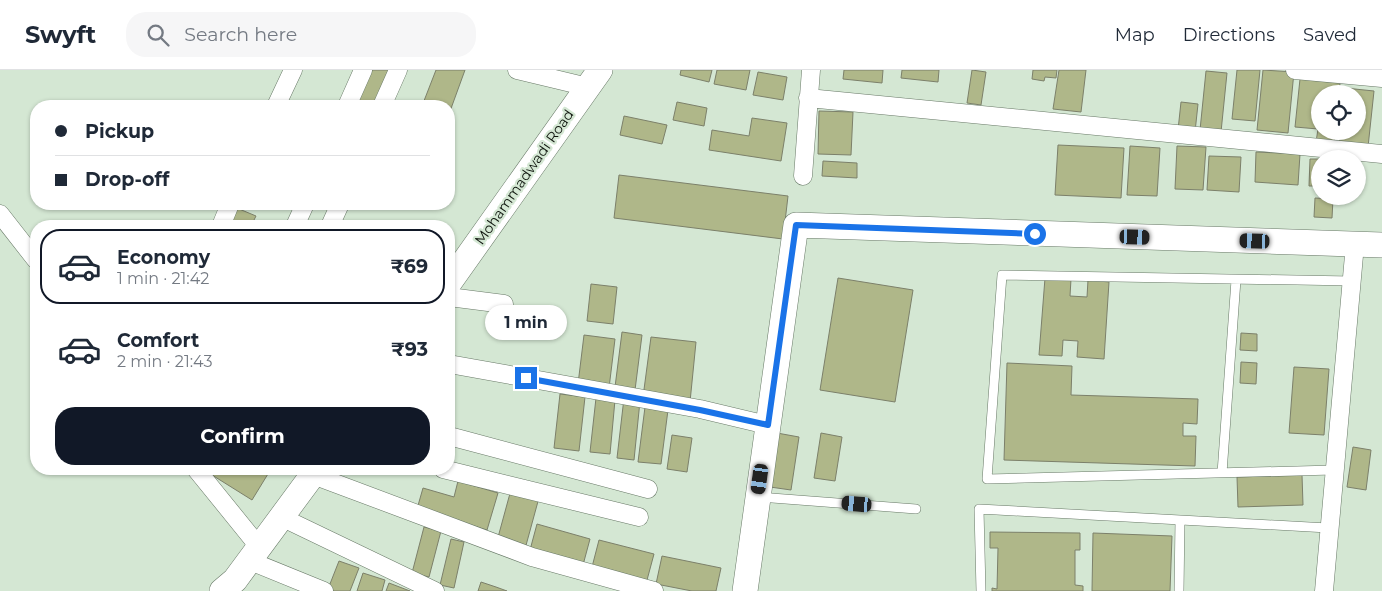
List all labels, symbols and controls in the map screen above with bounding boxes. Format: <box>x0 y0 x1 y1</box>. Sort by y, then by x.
search box <box>126 12 476 57</box>
text: Swyft <box>25 20 96 49</box>
icon: search <box>144 21 172 49</box>
text: Search here <box>184 23 297 46</box>
text: Map <box>1115 24 1155 46</box>
text: Directions <box>1183 24 1275 46</box>
text: Saved <box>1303 24 1357 46</box>
map controls <box>1311 85 1366 205</box>
button: locate <box>1311 85 1366 140</box>
street label: Mohammadwadi Road <box>470 106 578 248</box>
text: Pickup <box>85 120 154 143</box>
button: layers <box>1311 150 1366 205</box>
text: Drop-off <box>85 168 169 191</box>
route start <box>1024 223 1046 245</box>
car <box>1119 229 1150 245</box>
car <box>1239 233 1270 249</box>
icon: car <box>57 244 102 289</box>
text: Economy <box>117 246 210 269</box>
text: ₹69 <box>390 255 428 278</box>
text: 1 min · 21:42 <box>117 269 209 288</box>
callout: 1 min <box>485 306 567 340</box>
text: 1 min <box>504 313 548 332</box>
icon: car <box>57 327 102 372</box>
text: Comfort <box>117 329 199 352</box>
text: ₹93 <box>391 338 428 361</box>
text: 2 min · 21:43 <box>117 352 212 371</box>
route end <box>515 367 537 389</box>
button: Confirm <box>55 407 430 465</box>
car <box>750 463 769 495</box>
car <box>841 495 872 513</box>

